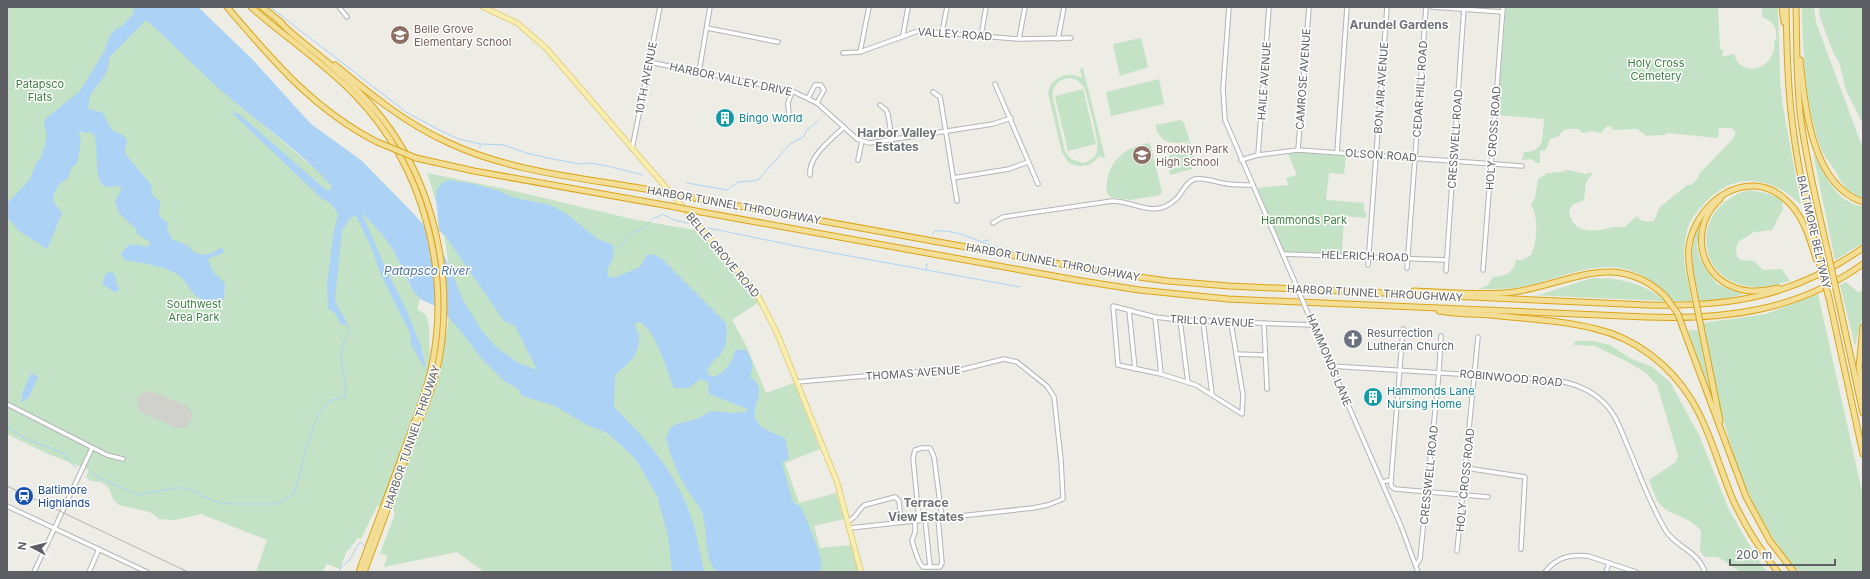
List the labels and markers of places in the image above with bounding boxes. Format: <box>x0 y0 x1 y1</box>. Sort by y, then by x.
place label: Belle Grove Elementary School <box>414 22 511 49</box>
school or university icon: Belle Grove Elementary School <box>389 24 411 46</box>
building icon: Bingo World <box>714 107 736 129</box>
place label: Bingo World <box>739 111 802 125</box>
place label: Brooklyn Park High School <box>1156 142 1228 169</box>
school or university icon: Brooklyn Park High School <box>1131 144 1153 166</box>
place label: Resurrection Lutheran Church <box>1367 326 1454 353</box>
church icon: Resurrection Lutheran Church <box>1342 328 1364 350</box>
place label: Hammonds Lane Nursing Home <box>1387 384 1475 411</box>
building icon: Hammonds Lane Nursing Home <box>1362 386 1384 408</box>
place label: Baltimore Highlands <box>38 483 90 510</box>
station icon: Baltimore Highlands <box>13 485 35 507</box>

